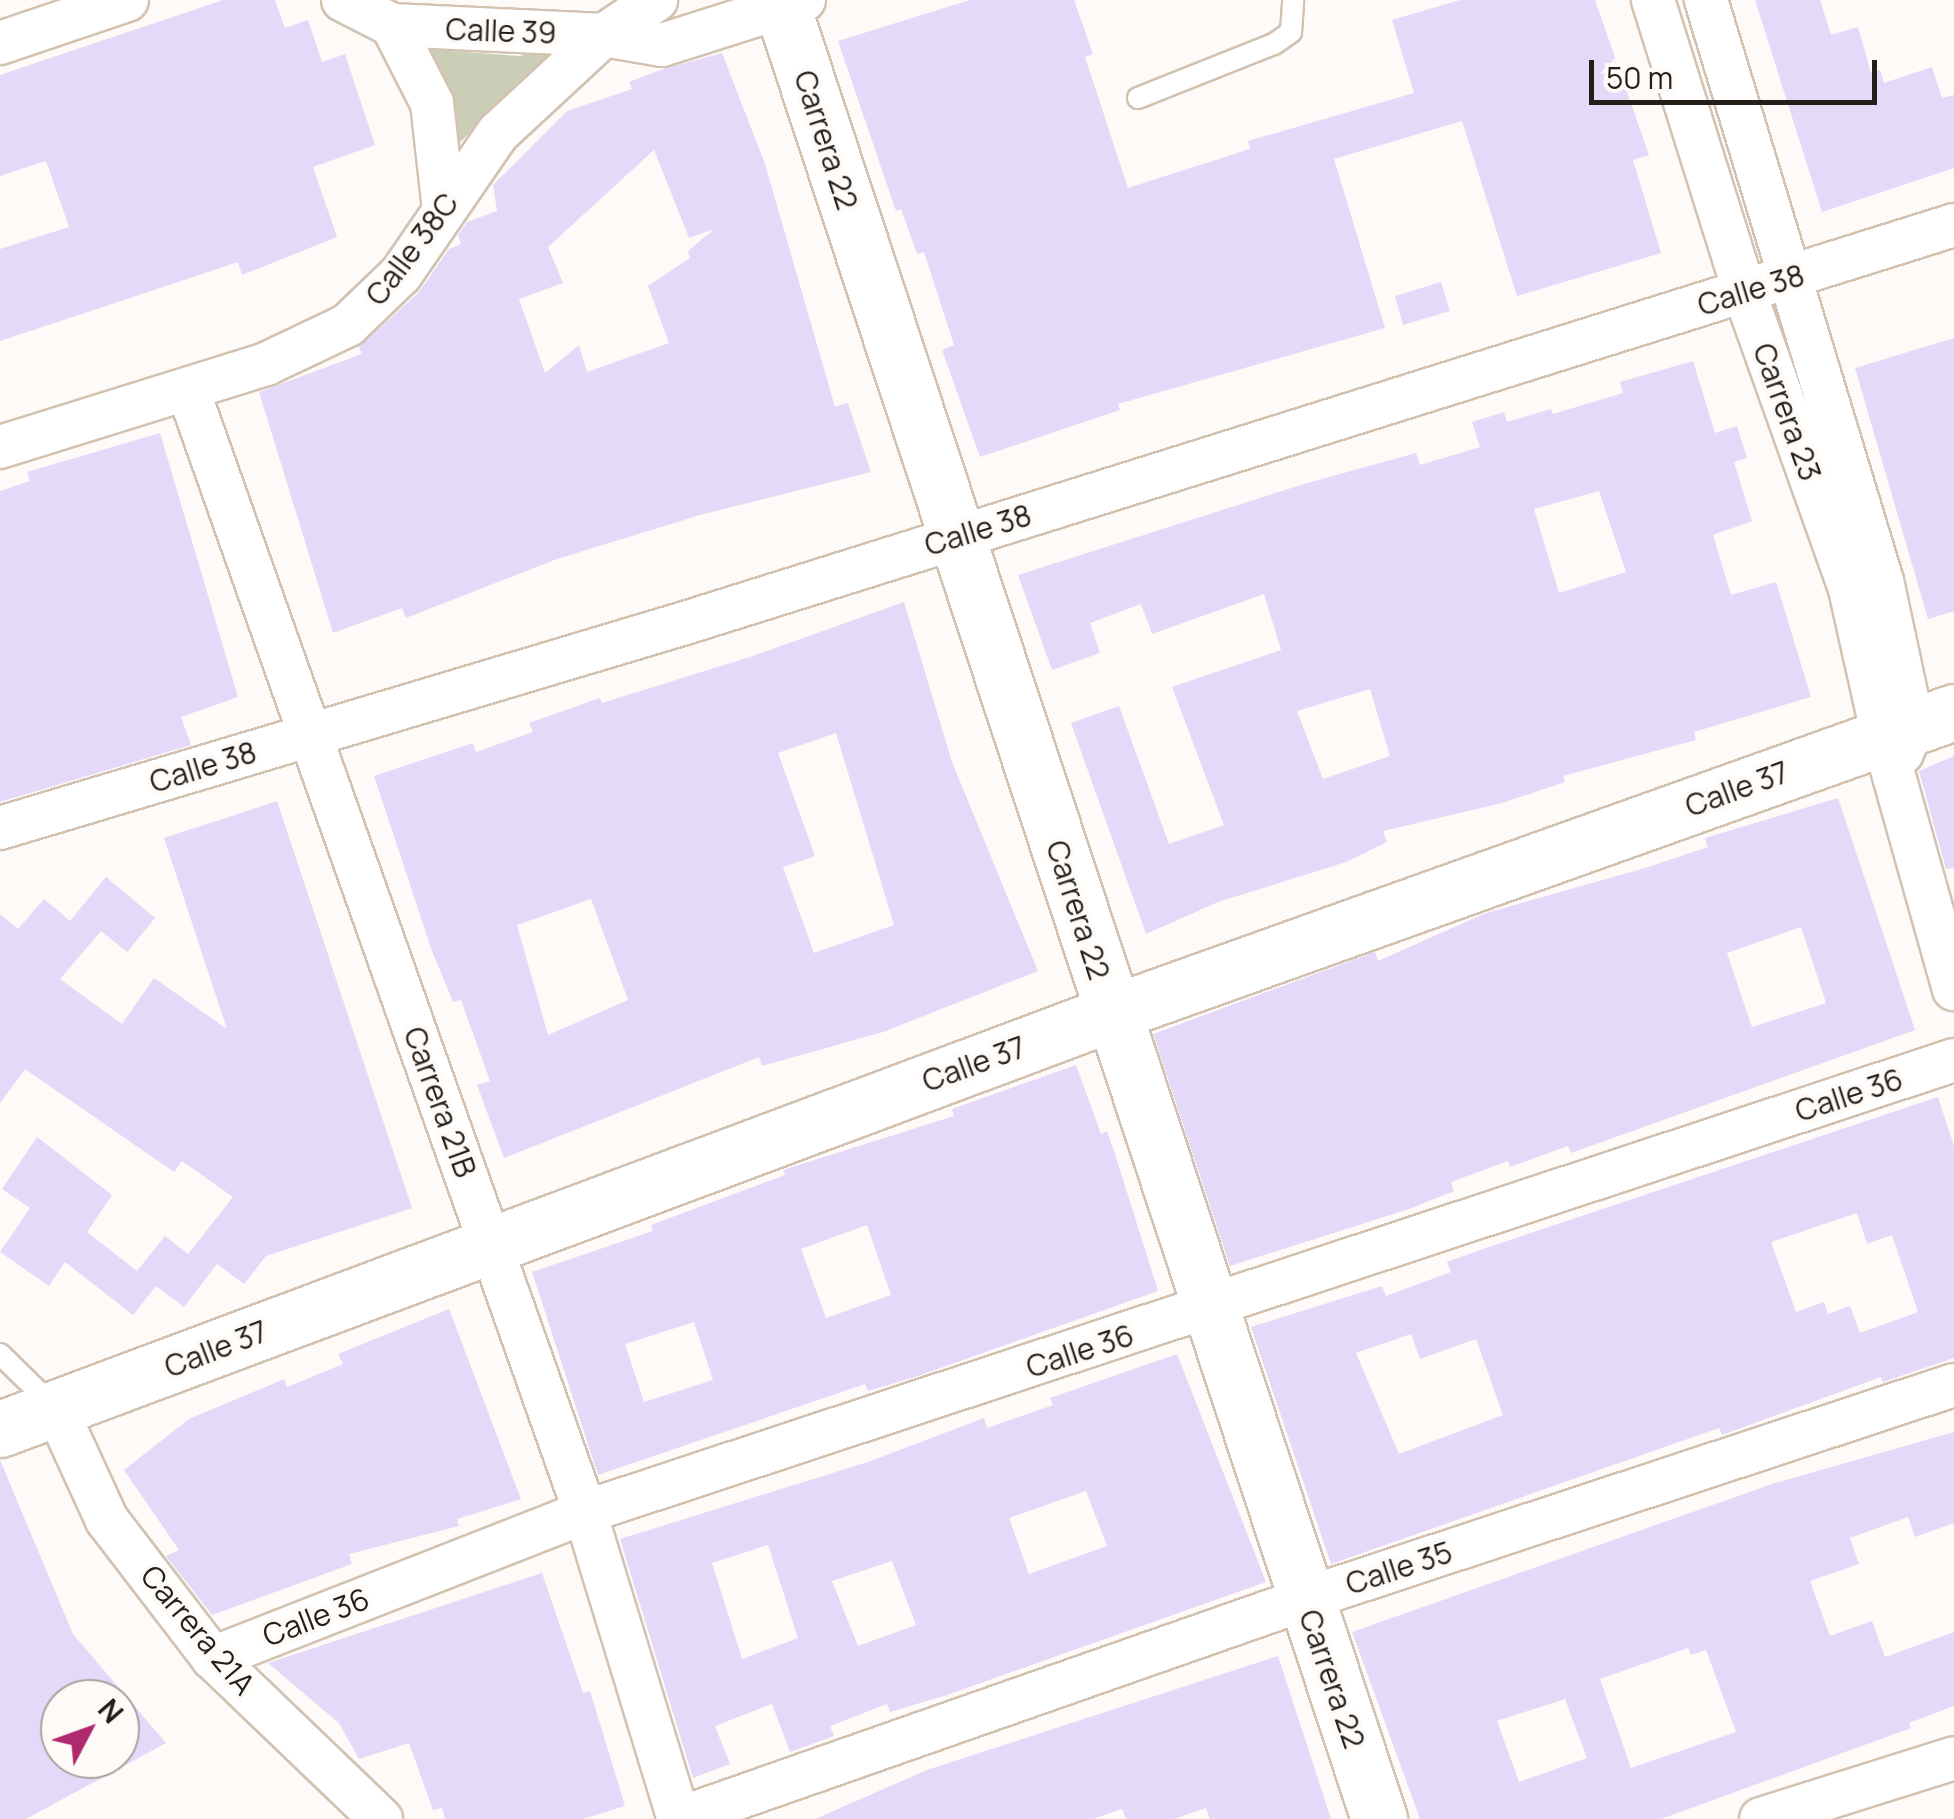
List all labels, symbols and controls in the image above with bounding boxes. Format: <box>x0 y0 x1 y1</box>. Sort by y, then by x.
street label: Calle 39 <box>445 11 557 51</box>
scale bar <box>1594 40 1882 102</box>
text: 50 m <box>1606 57 1673 98</box>
street label: Carrera 22 <box>787 66 865 214</box>
street label: Calle 38C <box>358 186 466 312</box>
street label: Calle 38 <box>1693 257 1809 323</box>
street label: Carrera 23 <box>1746 338 1828 486</box>
street label: Calle 38 <box>920 497 1036 563</box>
street label: Calle 38 <box>145 734 261 800</box>
street label: Calle 37 <box>1680 754 1794 824</box>
street label: Carrera 22 <box>1039 836 1117 984</box>
street label: Carrera 21B <box>396 1022 484 1182</box>
street label: Calle 37 <box>917 1029 1031 1099</box>
street label: Calle 36 <box>1791 1061 1907 1129</box>
street label: Calle 37 <box>159 1313 273 1385</box>
street label: Calle 36 <box>1022 1317 1138 1385</box>
street label: Calle 35 <box>1341 1534 1457 1602</box>
street label: Carrera 21A <box>134 1558 262 1702</box>
street label: Calle 36 <box>258 1580 374 1654</box>
street label: Carrera 22 <box>1292 1605 1372 1753</box>
north arrow <box>40 1679 140 1779</box>
text: N <box>90 1691 132 1731</box>

